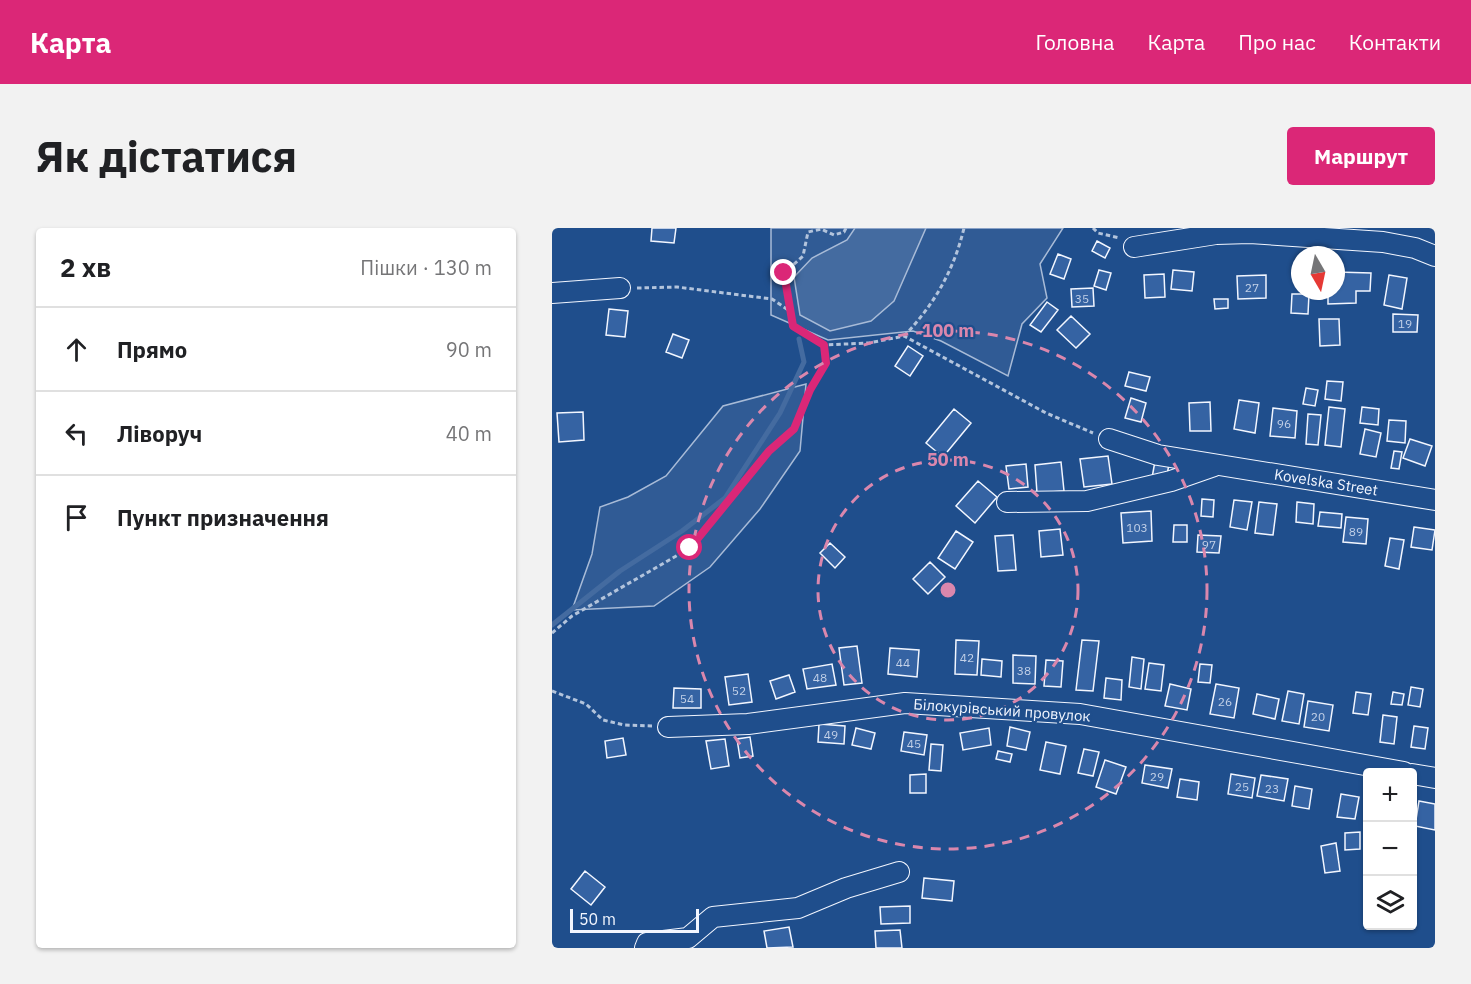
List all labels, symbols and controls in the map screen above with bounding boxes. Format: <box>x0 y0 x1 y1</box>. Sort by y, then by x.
text: Карта <box>30 24 111 61</box>
text: Головна <box>1036 28 1114 56</box>
text: Карта <box>1147 28 1205 56</box>
text: Про нас <box>1238 28 1316 56</box>
text: Контакти <box>1349 28 1441 56</box>
button: Маршрут <box>1287 127 1435 185</box>
text: Як дістатися <box>36 129 297 184</box>
north arrow <box>1291 246 1345 300</box>
text: 2 хв <box>60 250 111 284</box>
text: Пішки · 130 m <box>360 254 492 281</box>
route end <box>770 259 796 285</box>
house number: 27 <box>1245 280 1259 295</box>
house number: 35 <box>1075 291 1089 306</box>
house number: 19 <box>1398 316 1412 331</box>
text: 100 m <box>922 319 974 342</box>
icon: ahead <box>60 333 93 366</box>
text: Прямо <box>117 335 187 364</box>
text: 90 m <box>446 336 492 363</box>
house number: 96 <box>1277 416 1291 431</box>
icon: left <box>60 417 93 450</box>
text: Ліворуч <box>117 419 202 448</box>
text: 40 m <box>446 420 492 447</box>
text: 50 m <box>927 448 969 471</box>
street label: Kovelska Street <box>1273 464 1379 500</box>
icon: arrive <box>60 501 93 534</box>
text: Пункт призначення <box>117 503 329 532</box>
house number: 103 <box>1126 520 1148 535</box>
house number: 89 <box>1349 524 1363 539</box>
route start <box>676 534 702 560</box>
house number: 97 <box>1202 537 1216 552</box>
centre of rings <box>938 580 958 600</box>
house number: 42 <box>960 650 974 665</box>
house number: 44 <box>896 655 910 670</box>
house number: 38 <box>1017 663 1031 678</box>
house number: 48 <box>813 670 827 685</box>
house number: 52 <box>732 683 746 698</box>
house number: 54 <box>680 691 694 706</box>
street label: Білокурівський провулок <box>913 694 1091 726</box>
house number: 26 <box>1218 694 1232 709</box>
house number: 20 <box>1311 709 1325 724</box>
house number: 49 <box>824 727 838 742</box>
house number: 45 <box>907 736 921 751</box>
map controls <box>1363 768 1417 930</box>
button: + <box>1363 768 1417 822</box>
house number: 29 <box>1150 769 1164 784</box>
house number: 25 <box>1235 779 1249 794</box>
house number: 23 <box>1265 781 1279 796</box>
button: − <box>1363 822 1417 876</box>
button: layers <box>1363 876 1417 930</box>
scale bar <box>570 906 699 934</box>
text: 50 m <box>579 909 616 929</box>

